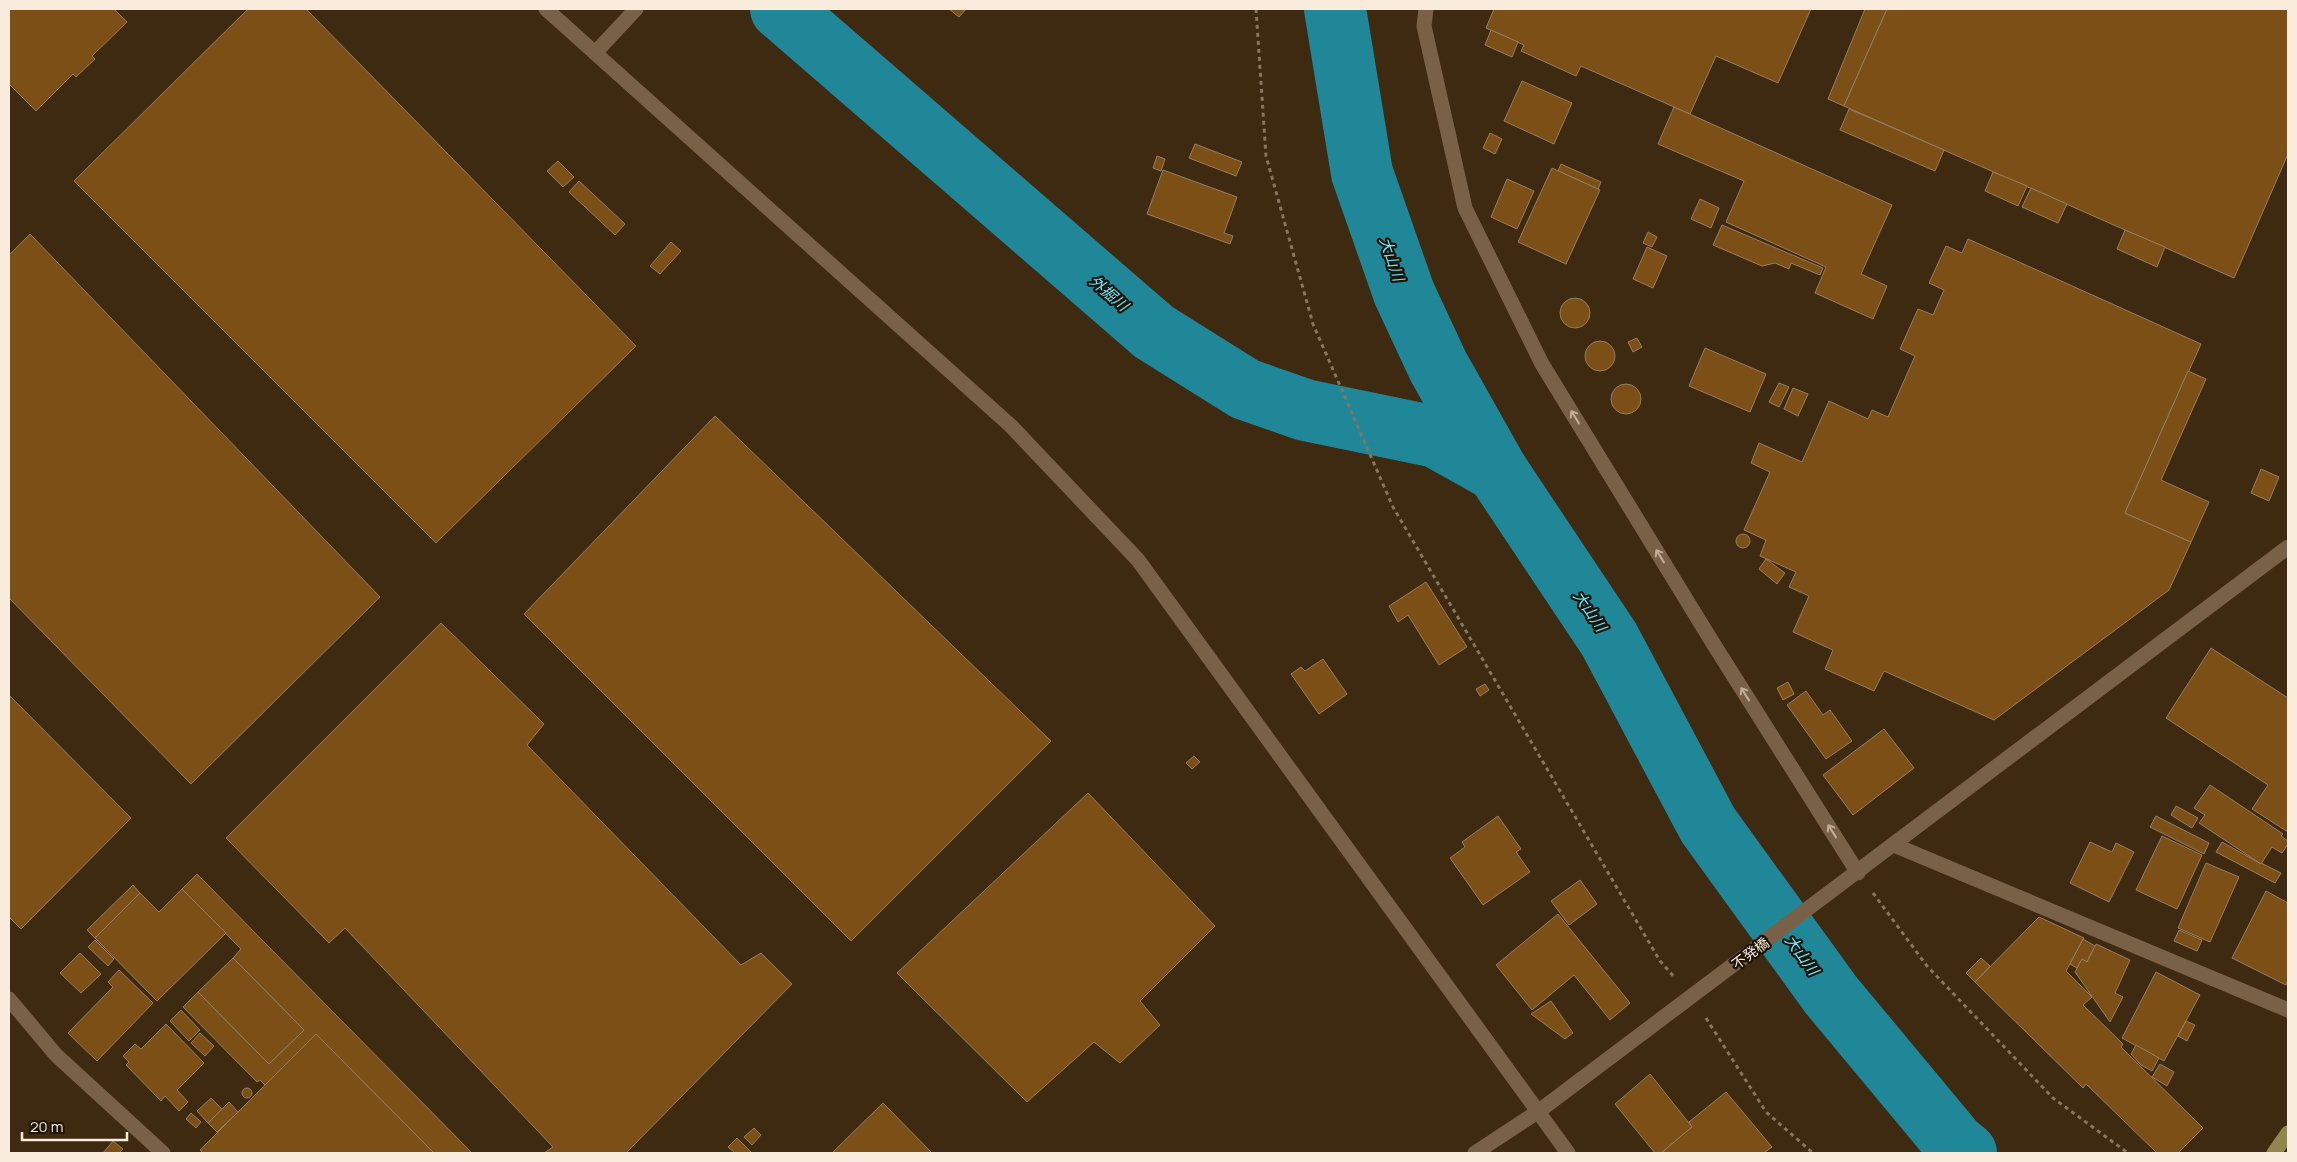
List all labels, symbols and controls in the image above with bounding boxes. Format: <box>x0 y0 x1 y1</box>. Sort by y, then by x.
water label: 大山川 <box>1375 234 1410 286</box>
water label: 外掘川 <box>1085 270 1134 317</box>
one-way arrow <box>1569 411 1579 425</box>
one-way arrow <box>1654 549 1664 563</box>
water label: 大山川 <box>1569 586 1612 637</box>
one-way arrow <box>1740 687 1750 701</box>
one-way arrow <box>1827 825 1837 839</box>
water label: 大山川 <box>1780 931 1825 981</box>
street label: 不発橋 <box>1728 933 1772 973</box>
scale bar <box>22 1110 128 1142</box>
text: 20 m <box>30 1116 63 1137</box>

